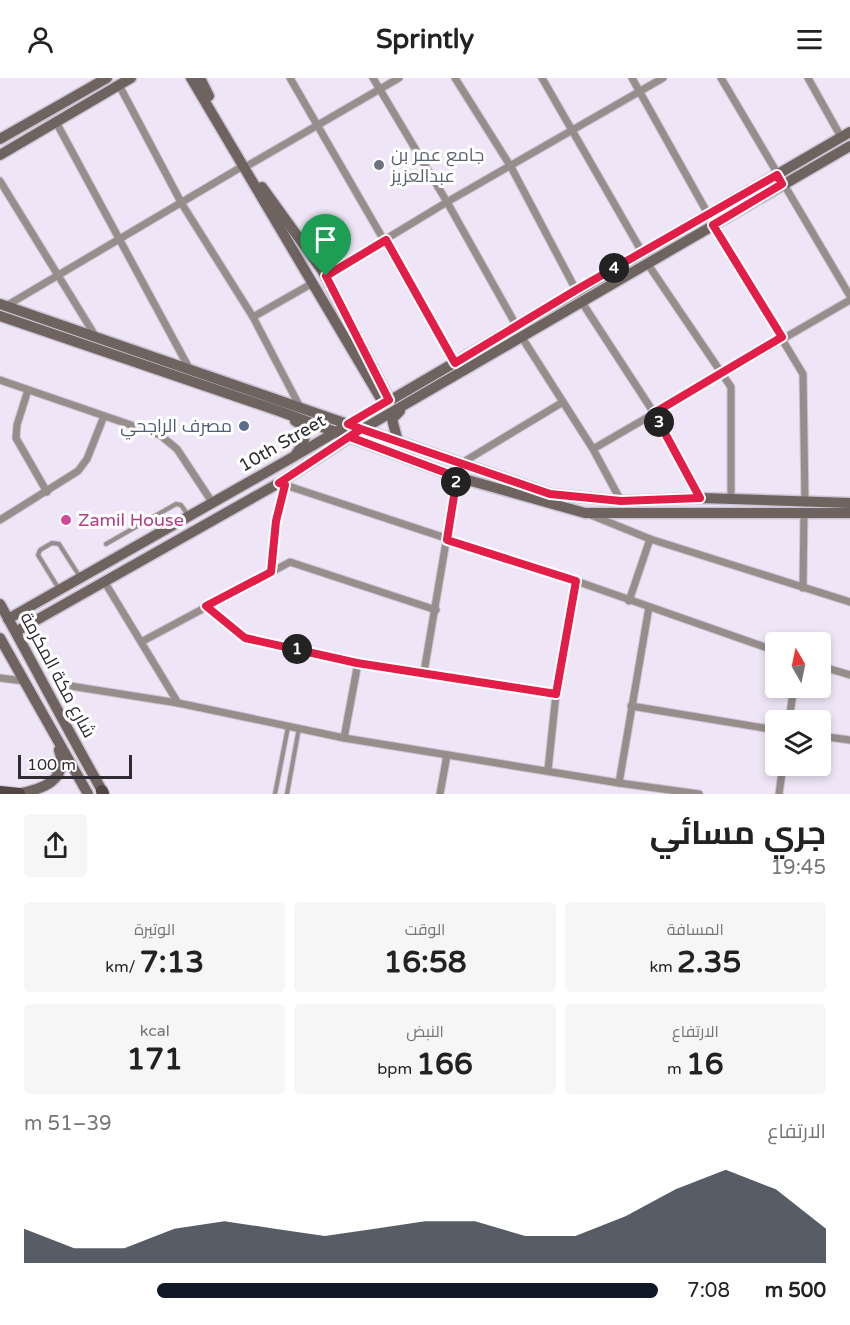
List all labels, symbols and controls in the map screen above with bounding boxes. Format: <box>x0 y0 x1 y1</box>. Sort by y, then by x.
icon: person <box>24 23 57 56</box>
text: Sprintly <box>376 23 474 56</box>
icon: menu <box>793 23 826 56</box>
place label: جامع عمر بن عبدالعزيز <box>390 144 484 187</box>
marker: جامع عمر بن عبدالعزيز <box>372 158 386 172</box>
pin <box>300 214 351 276</box>
icon: arrive <box>309 223 342 256</box>
pin: 4 <box>599 253 629 283</box>
text: 4 <box>609 258 619 278</box>
pin: 3 <box>644 407 674 437</box>
street label: 10th Street <box>235 409 329 477</box>
text: 3 <box>654 412 664 432</box>
place label: مصرف الراجحي <box>120 415 232 440</box>
marker: مصرف الراجحي <box>237 419 251 433</box>
pin: 2 <box>441 467 471 497</box>
text: 2 <box>451 472 461 492</box>
place label: Zamil House <box>78 509 184 531</box>
marker: Zamil House <box>59 513 73 527</box>
street label: شارع مكة المكرمة <box>15 608 100 742</box>
north arrow <box>765 632 831 698</box>
map controls <box>765 632 831 776</box>
pin: 1 <box>282 634 312 664</box>
text: 1 <box>292 639 302 659</box>
button: layers <box>765 710 831 776</box>
scale bar <box>18 752 132 780</box>
text: 100 m <box>27 755 76 775</box>
button: share <box>24 814 87 877</box>
text: جري مسائي <box>650 814 826 853</box>
text: 19:45 <box>771 856 826 880</box>
text: الوتيرة <box>134 920 175 940</box>
text: الوقت <box>405 920 445 940</box>
text: المسافة <box>667 920 724 940</box>
text: 7:13 <box>140 944 204 981</box>
text: 16:58 <box>383 944 467 981</box>
text: 2.35 <box>677 944 741 981</box>
text: /km <box>105 957 140 977</box>
text: km <box>649 957 677 977</box>
text: kcal <box>140 1021 170 1041</box>
text: النبض <box>406 1022 444 1042</box>
text: الارتفاع <box>672 1022 719 1042</box>
text: 171 <box>126 1041 183 1078</box>
text: 166 <box>416 1046 473 1083</box>
text: 16 <box>686 1046 724 1083</box>
text: bpm <box>377 1059 416 1079</box>
text: m <box>667 1059 686 1079</box>
text: 39–51 m <box>24 1112 112 1136</box>
text: الارتفاع <box>767 1120 826 1144</box>
text: 7:08 <box>687 1279 730 1303</box>
text: 500 m <box>765 1279 826 1303</box>

